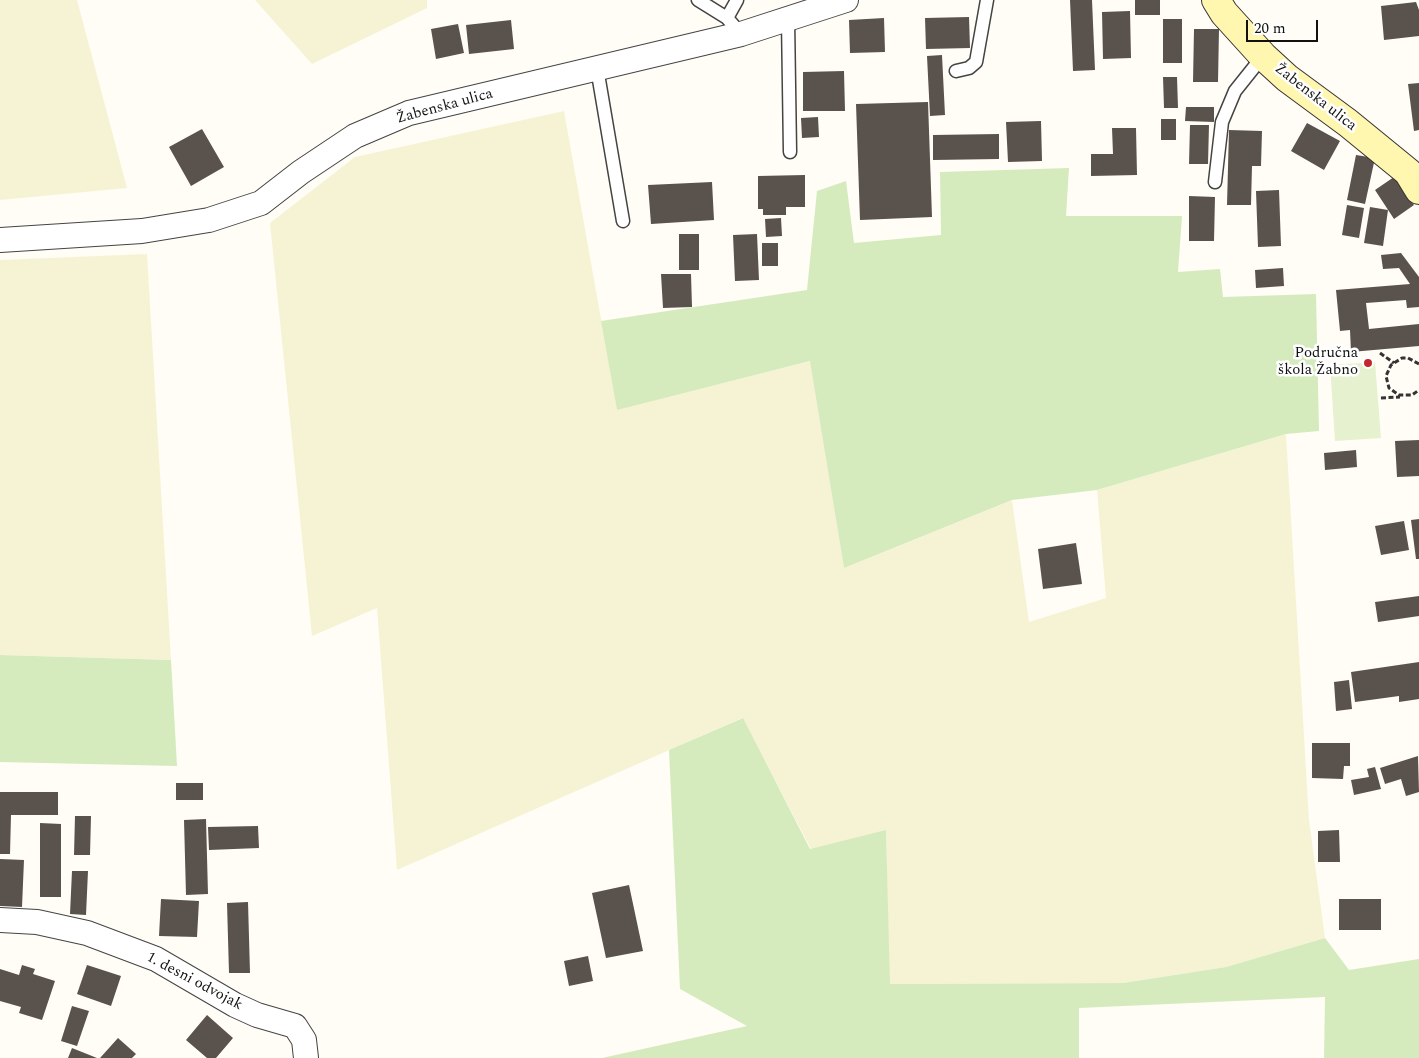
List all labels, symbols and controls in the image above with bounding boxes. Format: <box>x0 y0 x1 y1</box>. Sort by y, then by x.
scale bar <box>1249 10 1322 42</box>
text: 20 m <box>1254 17 1286 40</box>
street label: Žabenska ulica <box>1270 60 1360 136</box>
street label: Žabenska ulica <box>395 85 495 129</box>
place label: Područna škola Žabno <box>1278 345 1358 380</box>
marker: Područna škola Žabno <box>1362 357 1374 369</box>
street label: 1. desni odvojak <box>143 949 245 1015</box>

